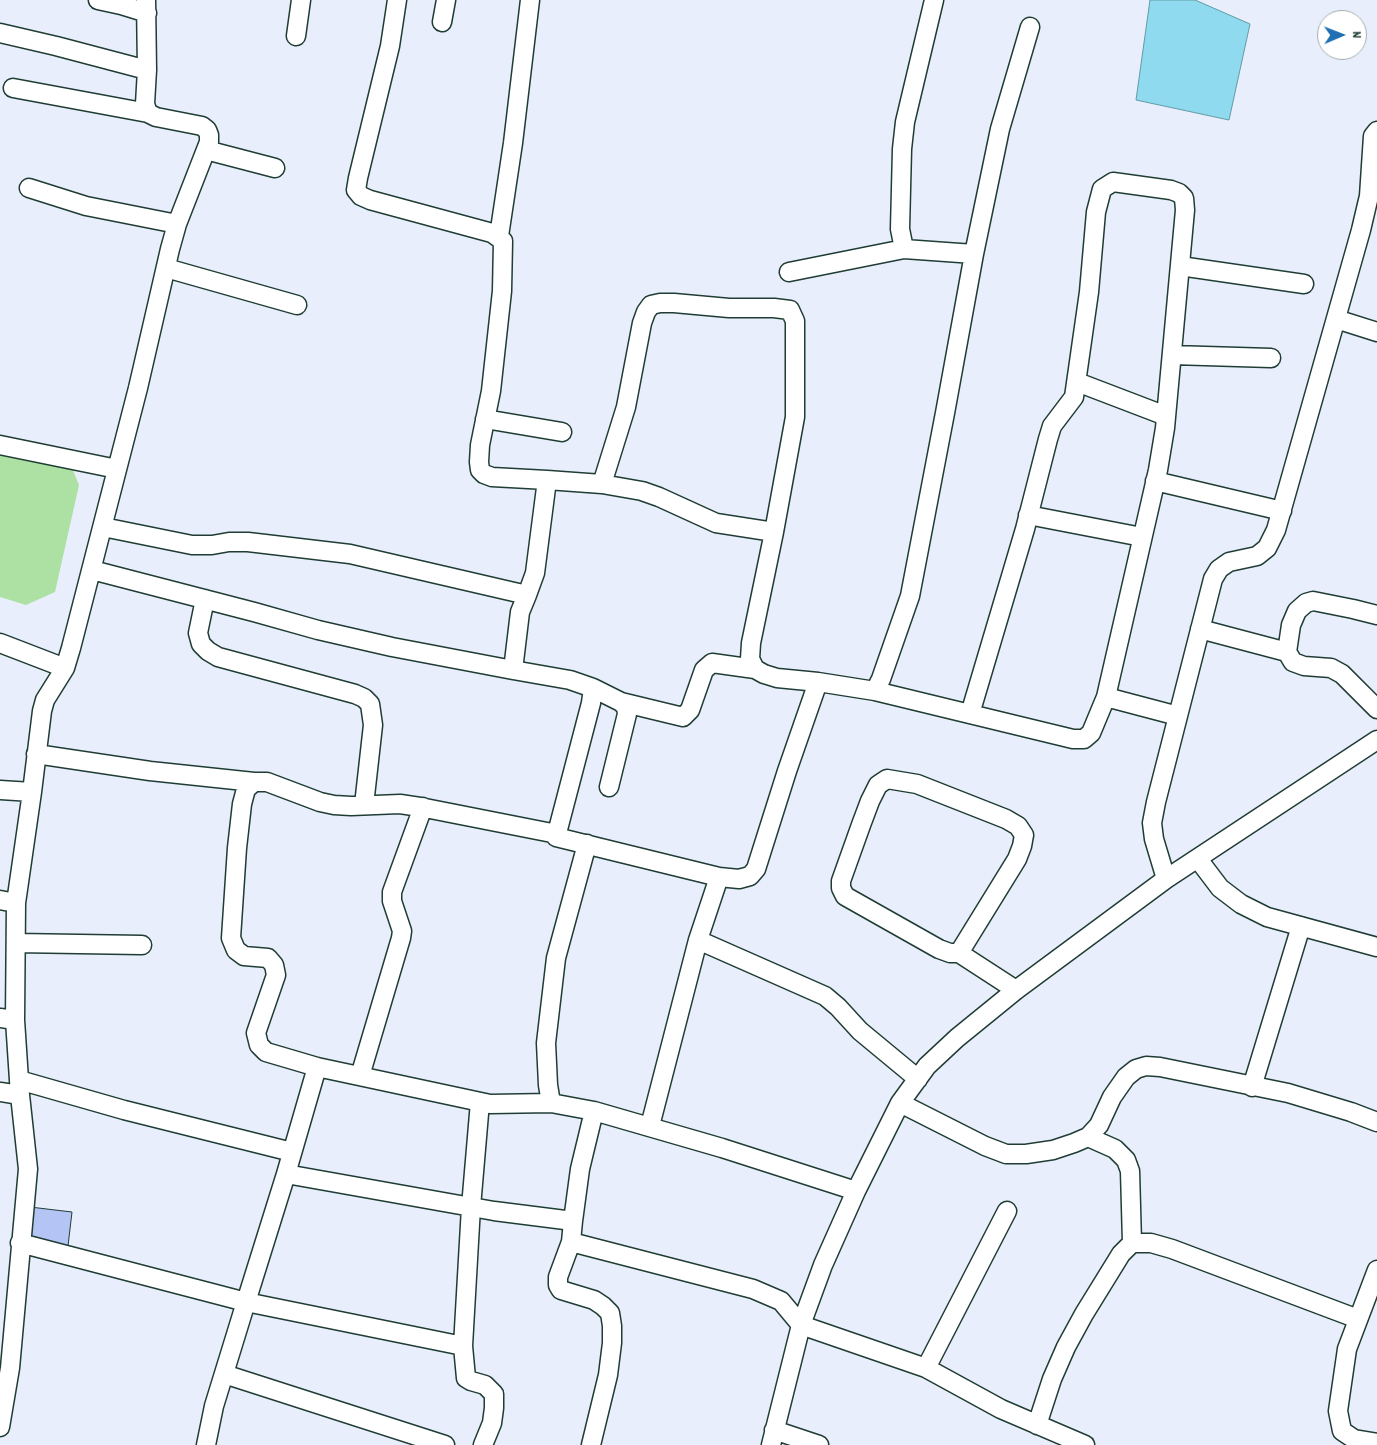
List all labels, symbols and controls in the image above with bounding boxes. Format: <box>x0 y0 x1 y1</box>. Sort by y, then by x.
north arrow <box>1317 10 1367 60</box>
text: N <box>1346 31 1366 38</box>

